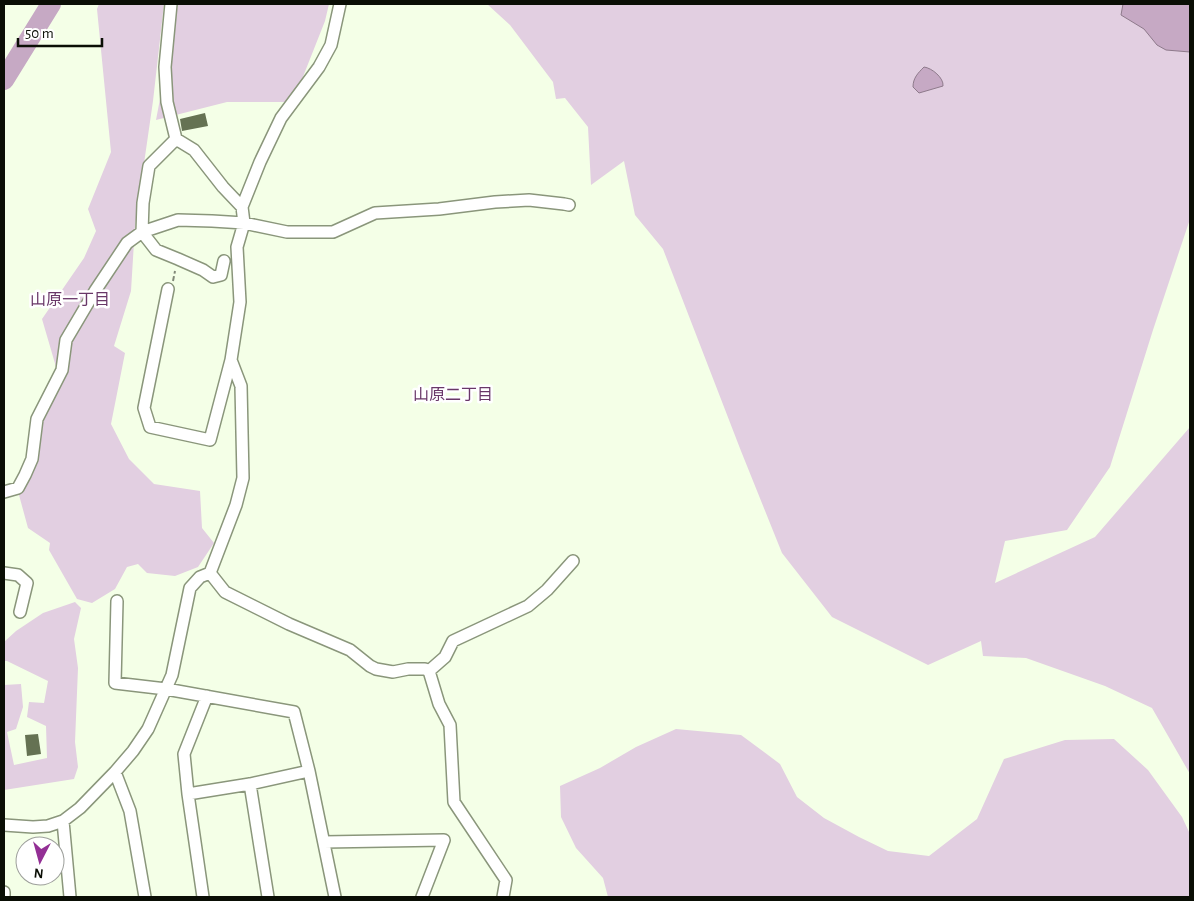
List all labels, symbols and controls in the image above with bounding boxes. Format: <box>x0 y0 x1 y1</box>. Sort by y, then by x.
scale bar <box>18 15 101 47</box>
text: 50 m <box>25 26 54 41</box>
district label: 山原一丁目 <box>30 292 110 308</box>
district label: 山原二丁目 <box>413 387 493 403</box>
north arrow <box>15 836 65 886</box>
text: N <box>33 865 44 880</box>

